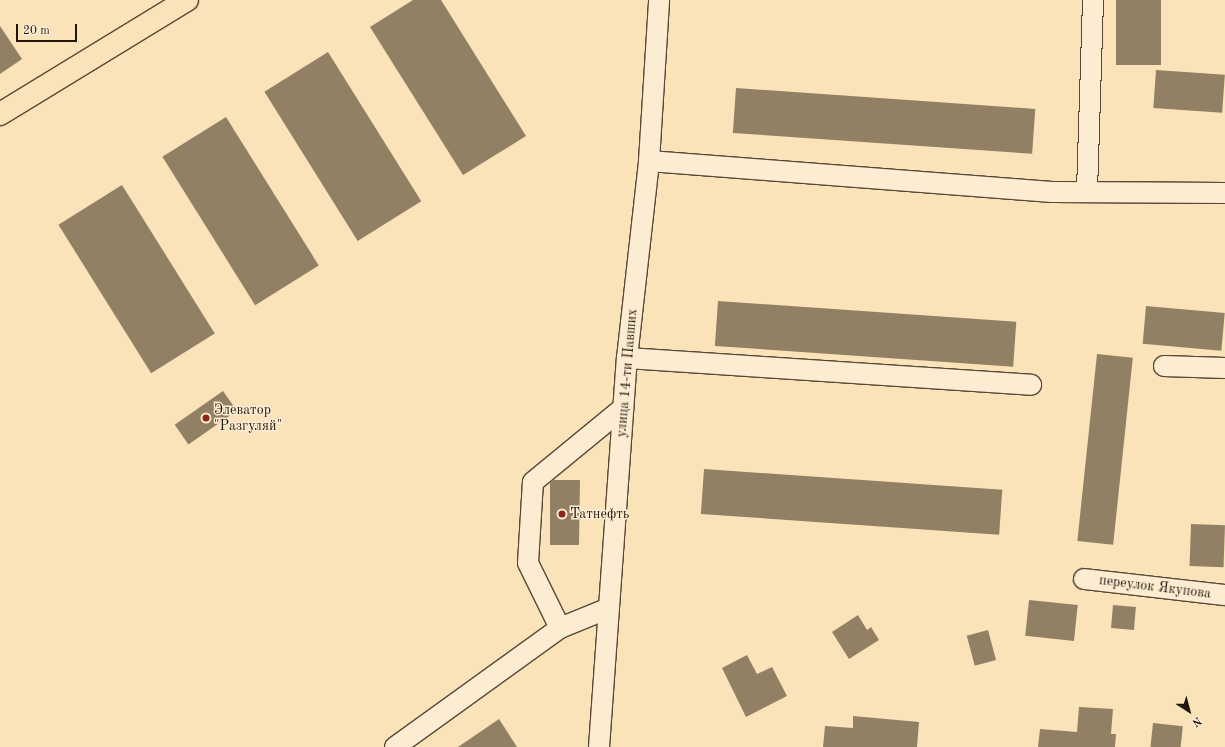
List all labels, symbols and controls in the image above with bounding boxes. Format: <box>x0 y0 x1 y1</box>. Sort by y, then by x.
scale bar <box>18 16 79 42</box>
text: 20 m <box>23 25 50 37</box>
street label: улица 14-ти Павших <box>613 308 641 438</box>
place label: Элеватор "Разгуляй" <box>214 402 282 434</box>
marker: Элеватор "Разгуляй" <box>201 413 211 423</box>
place label: Татнефть <box>570 506 629 522</box>
marker: Татнефть <box>557 509 567 519</box>
street label: переулок Якупова <box>1098 572 1212 602</box>
north arrow <box>1169 691 1209 731</box>
text: N <box>1190 714 1203 728</box>

